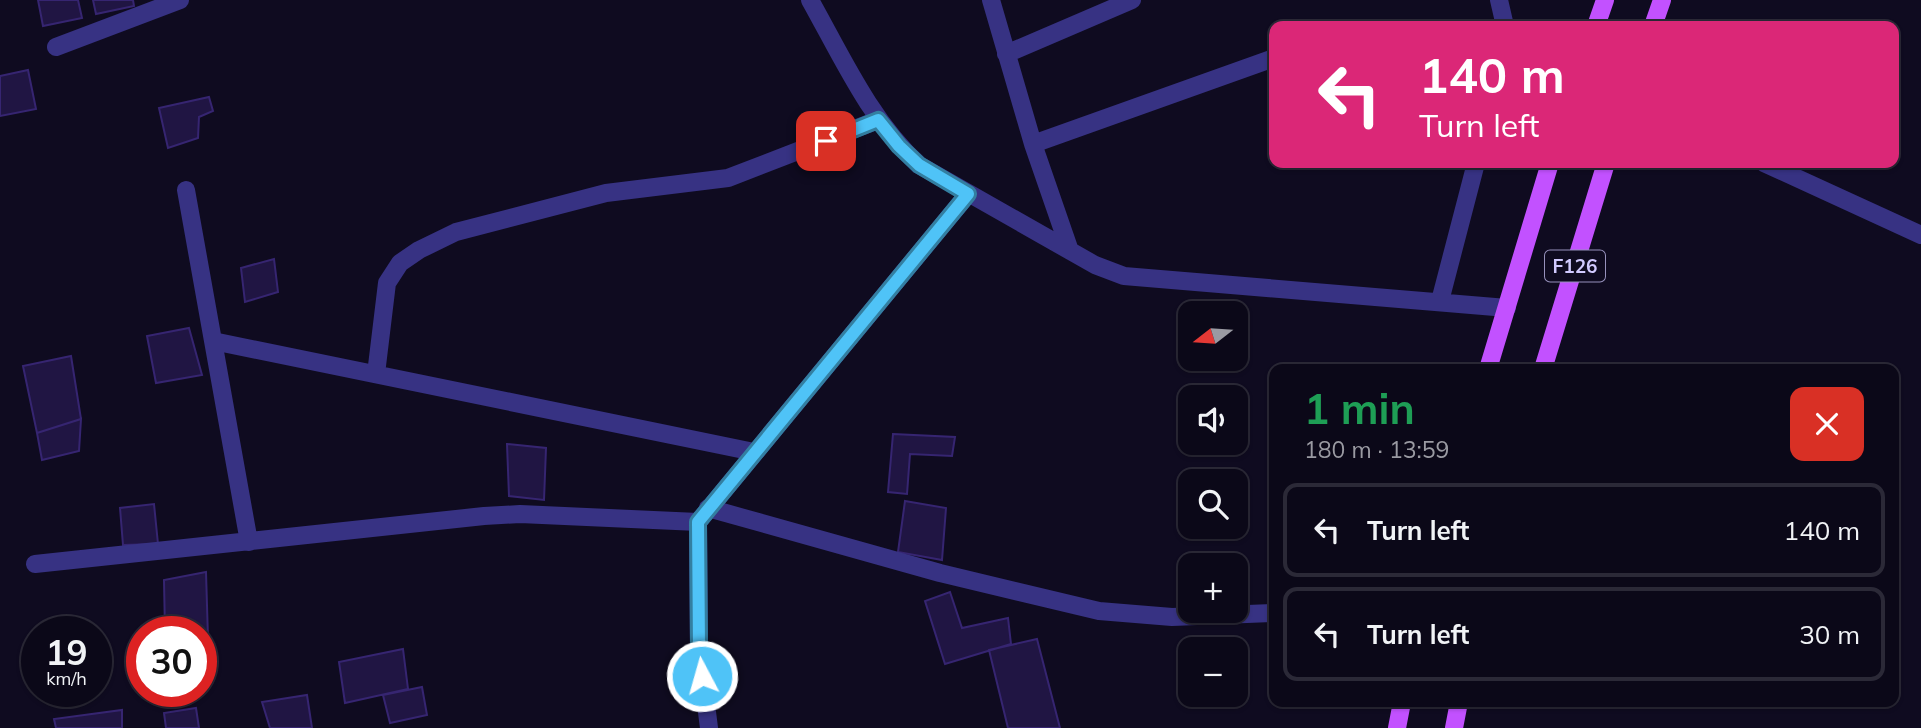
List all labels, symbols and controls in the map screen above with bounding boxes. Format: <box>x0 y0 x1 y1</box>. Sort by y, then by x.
text: 140 m <box>1419 44 1565 105</box>
icon: left <box>1304 49 1395 140</box>
text: Turn left <box>1419 105 1539 145</box>
pin <box>796 111 856 171</box>
icon: arrive <box>807 122 845 160</box>
road number: F126 <box>1545 250 1605 282</box>
north arrow <box>1178 301 1248 371</box>
map controls <box>1178 301 1248 707</box>
text: 1 min <box>1304 382 1415 435</box>
button: sound <box>1178 385 1248 455</box>
button: close <box>1790 387 1864 461</box>
text: 180 m · 13:59 <box>1304 435 1449 464</box>
button: search <box>1178 469 1248 539</box>
icon: left <box>1308 511 1346 549</box>
text: Turn left <box>1367 514 1469 547</box>
text: 140 m <box>1784 514 1860 547</box>
button: + <box>1178 553 1248 623</box>
icon: left <box>1308 615 1346 653</box>
speed limit sign: 30 <box>126 616 217 707</box>
text: Turn left <box>1367 618 1469 651</box>
text: 30 m <box>1799 618 1860 651</box>
text: 19 <box>45 630 88 674</box>
button: − <box>1178 637 1248 707</box>
position arrow <box>665 639 739 713</box>
text: km/h <box>46 667 87 690</box>

